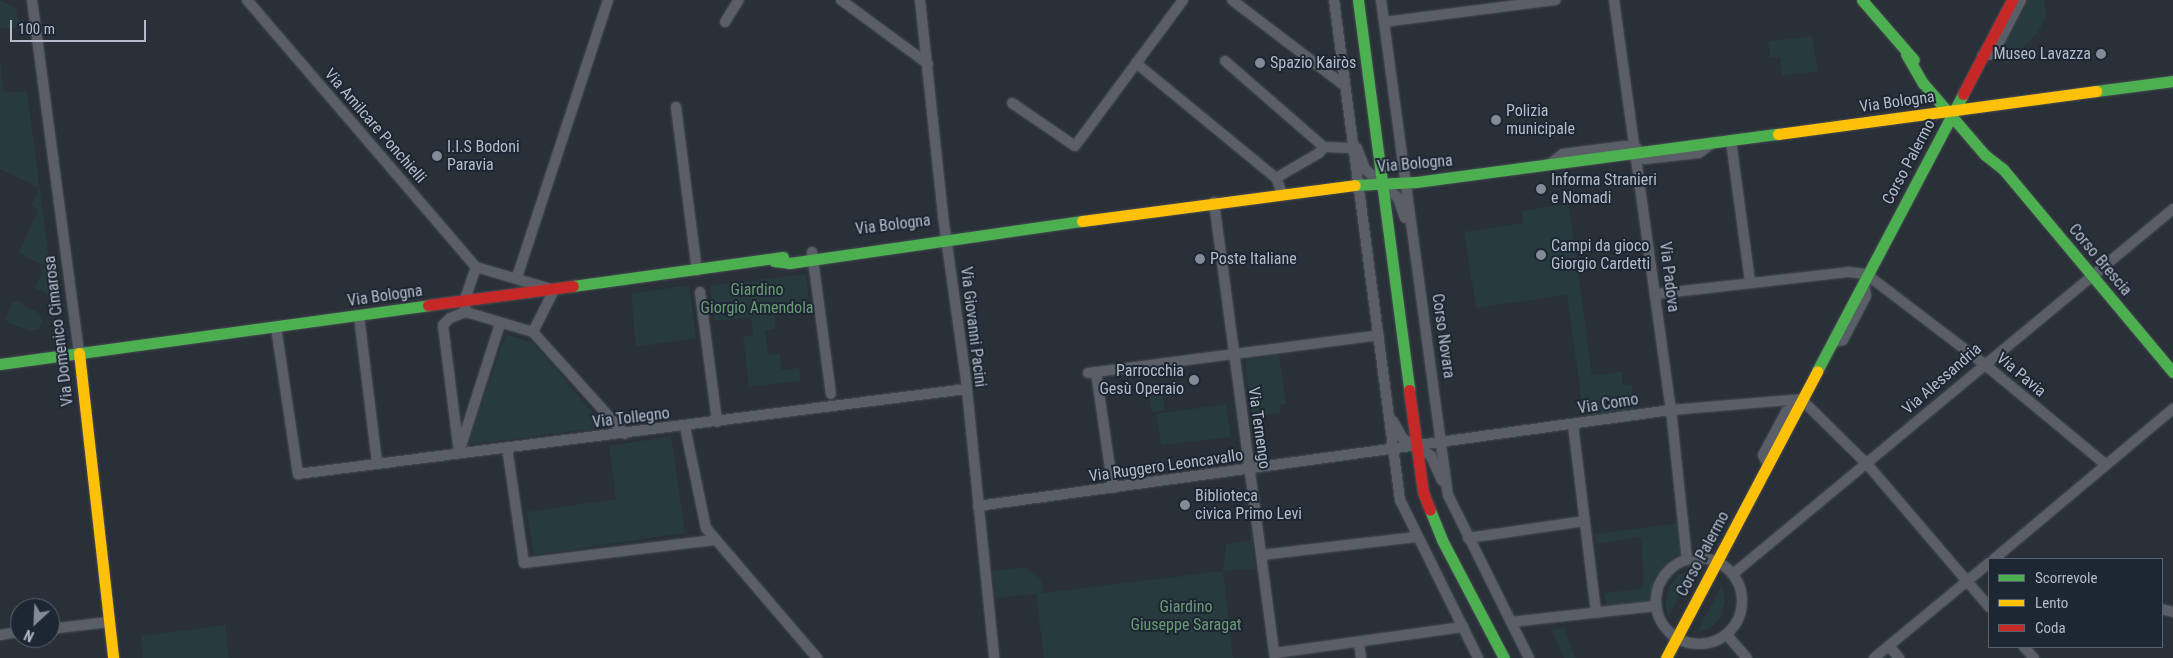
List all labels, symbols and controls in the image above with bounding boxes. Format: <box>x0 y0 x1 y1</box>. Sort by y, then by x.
scale bar <box>12 10 149 42</box>
text: 100 m <box>18 20 55 38</box>
place label: Museo Lavazza <box>1993 44 2091 64</box>
marker: Museo Lavazza <box>2095 48 2107 60</box>
place label: Spazio Kairòs <box>1270 53 1356 73</box>
marker: Spazio Kairòs <box>1254 57 1266 69</box>
street label: Via Amilcare Ponchielli <box>320 65 430 187</box>
street label: Via Bologna <box>1858 87 1936 117</box>
place label: Polizia municipale <box>1506 101 1575 139</box>
marker: Polizia municipale <box>1490 114 1502 126</box>
street label: Corso Palermo <box>1879 116 1939 208</box>
place label: I.I.S Bodoni Paravia <box>447 137 520 175</box>
marker: I.I.S Bodoni Paravia <box>431 150 443 162</box>
street label: Via Bologna <box>1376 151 1454 177</box>
place label: Informa Stranieri e Nomadi <box>1551 170 1657 208</box>
marker: Informa Stranieri e Nomadi <box>1535 183 1547 195</box>
street label: Via Bologna <box>854 211 932 239</box>
street label: Corso Brescia <box>2064 220 2136 300</box>
place label: Campi da gioco Giorgio Cardetti <box>1551 236 1650 274</box>
street label: Via Padova <box>1655 241 1683 313</box>
place label: Poste Italiane <box>1210 249 1297 269</box>
marker: Campi da gioco Giorgio Cardetti <box>1535 249 1547 261</box>
marker: Poste Italiane <box>1194 253 1206 265</box>
street label: Via Domenico Cimarosa <box>40 255 78 407</box>
street label: Via Giovanni Pacini <box>956 266 990 388</box>
park label: Giardino Giorgio Amendola <box>701 280 813 318</box>
street label: Via Bologna <box>346 281 424 311</box>
street label: Corso Novara <box>1428 292 1458 380</box>
street label: Via Alessandria <box>1899 339 1985 419</box>
street label: Via Pavia <box>1992 349 2050 401</box>
place label: Parrocchia Gesù Operaio <box>1099 361 1184 399</box>
marker: Parrocchia Gesù Operaio <box>1188 374 1200 386</box>
street label: Via Ternengo <box>1244 386 1274 470</box>
street label: Via Como <box>1576 390 1640 418</box>
street label: Via Tollegno <box>591 404 671 432</box>
street label: Via Ruggero Leoncavallo <box>1088 446 1244 486</box>
place label: Biblioteca civica Primo Levi <box>1195 486 1302 524</box>
marker: Biblioteca civica Primo Levi <box>1179 499 1191 511</box>
street label: Corso Palermo <box>1673 508 1733 600</box>
legend <box>1988 558 2163 648</box>
text: Scorrevole <box>2035 569 2097 587</box>
text: Lento <box>2035 594 2068 612</box>
park label: Giardino Giuseppe Saragat <box>1130 597 1242 635</box>
north arrow <box>10 598 60 648</box>
text: Coda <box>2035 619 2066 637</box>
text: N <box>22 627 36 645</box>

